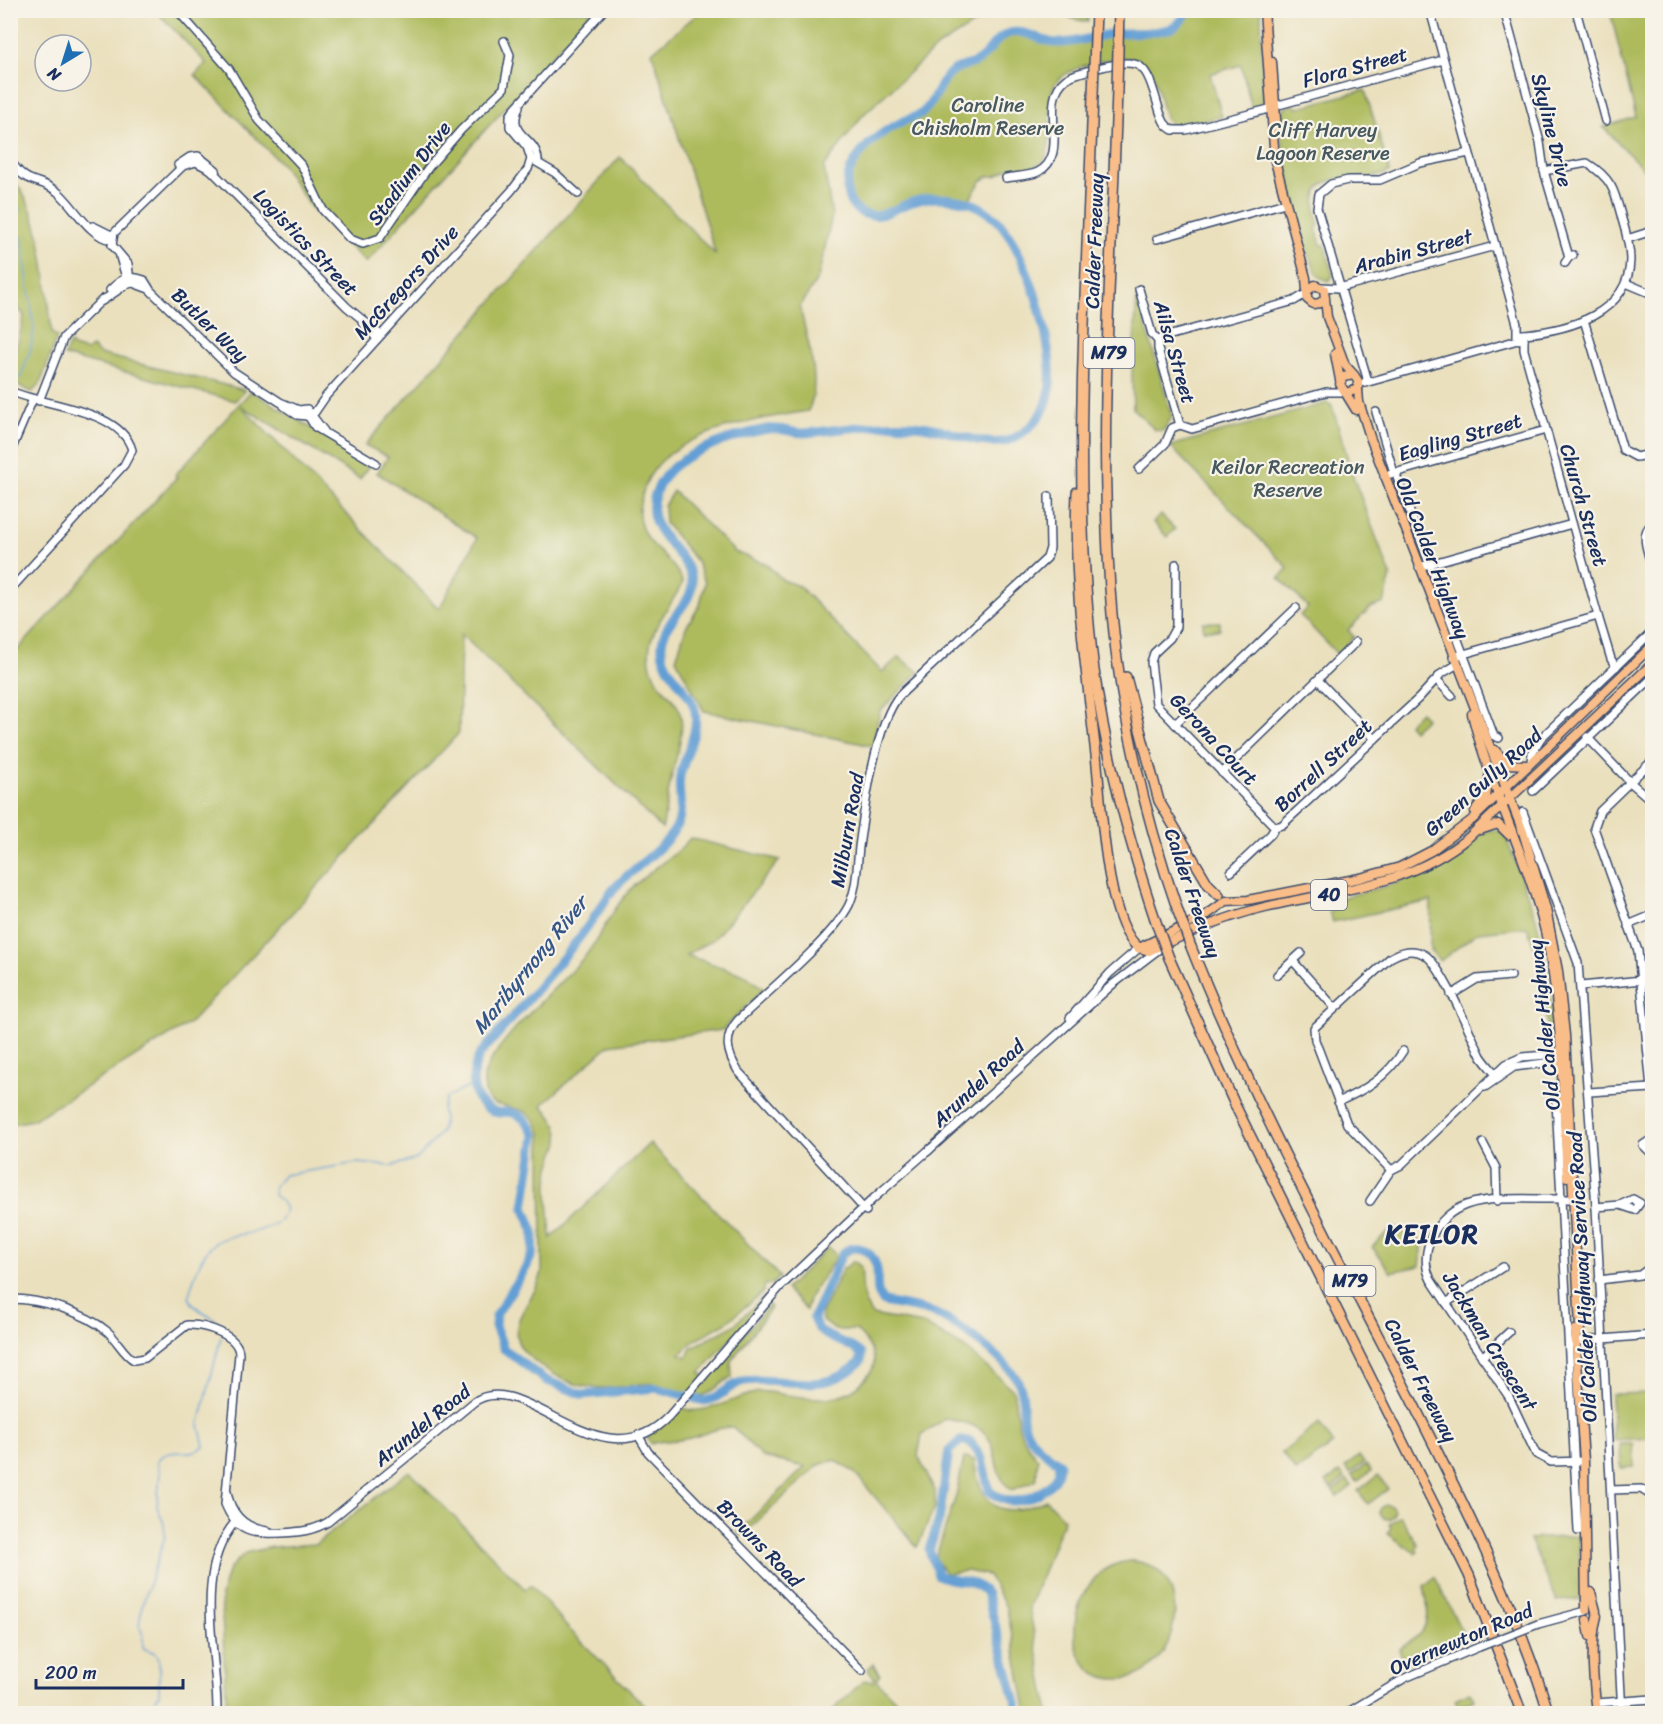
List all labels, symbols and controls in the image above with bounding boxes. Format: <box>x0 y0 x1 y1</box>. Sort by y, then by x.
north arrow <box>33 33 93 93</box>
street label: Flora Street <box>1299 37 1412 98</box>
text: N <box>40 59 68 90</box>
street label: Skyline Drive <box>1520 69 1583 191</box>
park label: Caroline Chisholm Reserve <box>912 88 1064 146</box>
street label: Stadium Drive <box>358 113 461 233</box>
park label: Cliff Harvey Lagoon Reserve <box>1256 113 1390 171</box>
street label: Calder Freeway <box>1075 172 1114 309</box>
street label: Logistics Street <box>244 180 367 305</box>
street label: McGregors Drive <box>345 217 468 348</box>
street label: Arabin Street <box>1349 219 1477 284</box>
street label: Butler Way <box>162 279 257 372</box>
street label: Ailsa Street <box>1143 295 1206 408</box>
road number: M79 <box>1084 338 1134 368</box>
street label: Eagling Street <box>1394 403 1526 472</box>
street label: Church Street <box>1549 440 1618 571</box>
park label: Keilor Recreation Reserve <box>1211 450 1365 508</box>
street label: Old Calder Highway <box>1386 472 1480 645</box>
street label: Gerona Court <box>1161 684 1267 794</box>
street label: Borrell Street <box>1266 710 1381 821</box>
street label: Green Gully Road <box>1416 718 1552 846</box>
street label: Milburn Road <box>820 769 875 890</box>
street label: Calder Freeway <box>1154 823 1231 964</box>
road number: 40 <box>1311 880 1347 910</box>
water label: Maribyrnong River <box>462 885 600 1043</box>
street label: Old Calder Highway <box>1518 937 1571 1112</box>
street label: Arundel Road <box>923 1030 1034 1137</box>
street label: Old Calder Highway Service Road <box>1557 1130 1608 1423</box>
district label: KEILOR <box>1384 1211 1479 1257</box>
street label: Jackman Crescent <box>1432 1264 1547 1419</box>
road number: M79 <box>1324 1266 1376 1296</box>
street label: Calder Freeway <box>1374 1312 1467 1449</box>
street label: Arundel Road <box>365 1374 480 1476</box>
street label: Browns Road <box>708 1491 812 1597</box>
street label: Overnewton Road <box>1384 1593 1540 1686</box>
scale bar <box>36 1652 183 1690</box>
text: 200 m <box>45 1657 97 1689</box>

